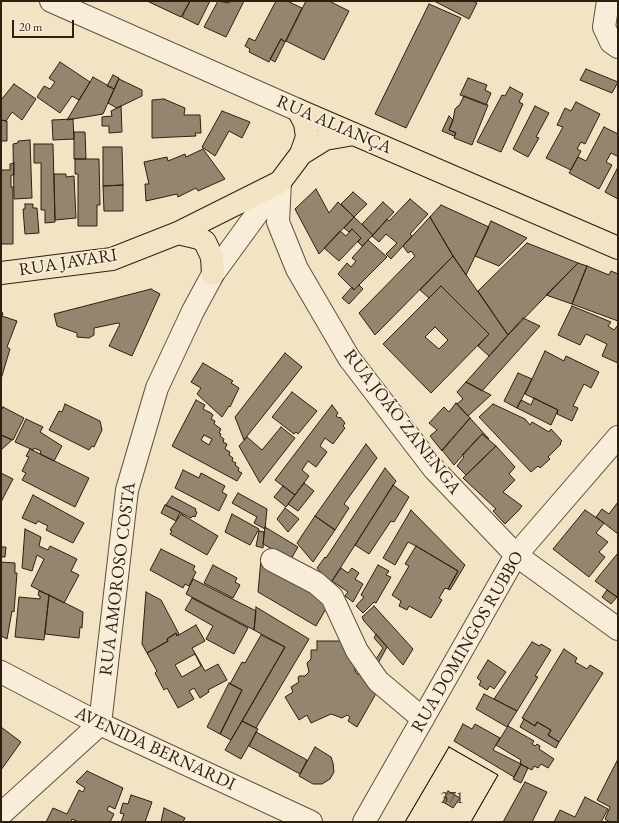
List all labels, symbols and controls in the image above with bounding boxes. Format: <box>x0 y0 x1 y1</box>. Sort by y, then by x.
scale bar <box>14 12 76 38</box>
text: 20 m <box>19 19 42 35</box>
street label: RUA ALIANÇA <box>273 91 395 159</box>
street label: RUA JAVARI <box>17 245 119 281</box>
street label: RUA JOÃO ZANENGA <box>339 345 465 499</box>
street label: RUA AMOROSO COSTA <box>95 481 141 677</box>
street label: RUA DOMINGOS RUBBO <box>407 547 529 737</box>
street label: AVENIDA BERNARDI <box>71 702 239 796</box>
house number: 371 <box>440 789 464 809</box>

